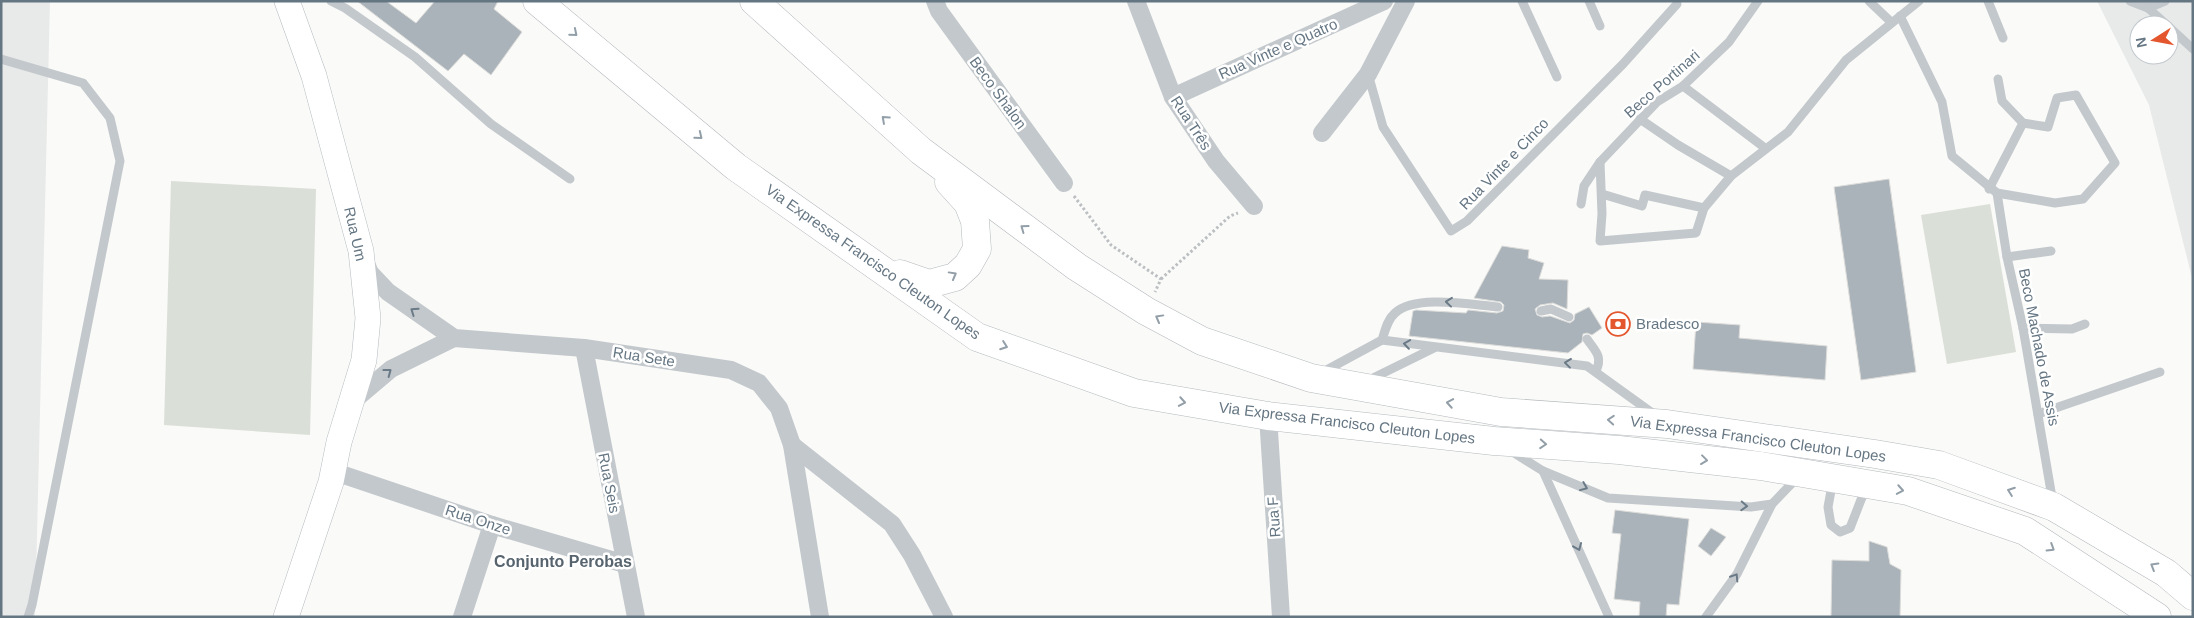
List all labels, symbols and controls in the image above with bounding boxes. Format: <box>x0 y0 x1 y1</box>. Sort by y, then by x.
street label: Rua Vinte e Quatro <box>1216 15 1340 82</box>
north arrow <box>2129 15 2179 65</box>
one-way arrow <box>568 27 577 35</box>
text: N <box>2132 36 2150 49</box>
street label: Beco Portinari <box>1621 46 1703 121</box>
street label: Beco Shalon <box>967 53 1030 132</box>
street label: Rua Três <box>1168 93 1215 153</box>
street label: Rua Vinte e Cinco <box>1456 114 1552 213</box>
one-way arrow <box>881 116 890 125</box>
one-way arrow <box>693 131 702 139</box>
street label: Via Expressa Francisco Cleuton Lopes <box>763 181 984 343</box>
street label: Rua Um <box>341 205 370 263</box>
one-way arrow <box>1021 225 1030 233</box>
street label: Beco Machado de Assis <box>2016 267 2063 427</box>
one-way arrow <box>948 272 957 282</box>
one-way arrow <box>1445 297 1453 308</box>
one-way arrow <box>410 308 420 317</box>
bank icon: Bradesco <box>1605 311 1631 337</box>
one-way arrow <box>1155 314 1164 324</box>
place label: Bradesco <box>1636 315 1699 332</box>
one-way arrow <box>1402 339 1410 350</box>
one-way arrow <box>999 340 1008 350</box>
street label: Rua Sete <box>612 343 676 370</box>
one-way arrow <box>1564 358 1572 369</box>
one-way arrow <box>382 369 392 378</box>
one-way arrow <box>1177 396 1186 406</box>
street label: Via Expressa Francisco Cleuton Lopes <box>1218 398 1476 447</box>
one-way arrow <box>1445 398 1454 408</box>
street label: Via Expressa Francisco Cleuton Lopes <box>1629 412 1887 465</box>
one-way arrow <box>1607 414 1615 425</box>
one-way arrow <box>1539 439 1547 450</box>
street label: Rua Seis <box>595 451 624 514</box>
one-way arrow <box>1701 454 1709 465</box>
one-way arrow <box>1579 482 1587 492</box>
one-way arrow <box>1895 484 1904 494</box>
one-way arrow <box>2007 487 2016 497</box>
street label: Rua F <box>1264 496 1283 538</box>
street label: Rua Onze <box>443 501 513 538</box>
one-way arrow <box>1740 501 1748 512</box>
one-way arrow <box>2045 541 2054 551</box>
one-way arrow <box>1572 542 1583 551</box>
district label: Conjunto Perobas <box>494 553 632 570</box>
one-way arrow <box>2151 563 2160 573</box>
one-way arrow <box>1728 573 1738 582</box>

